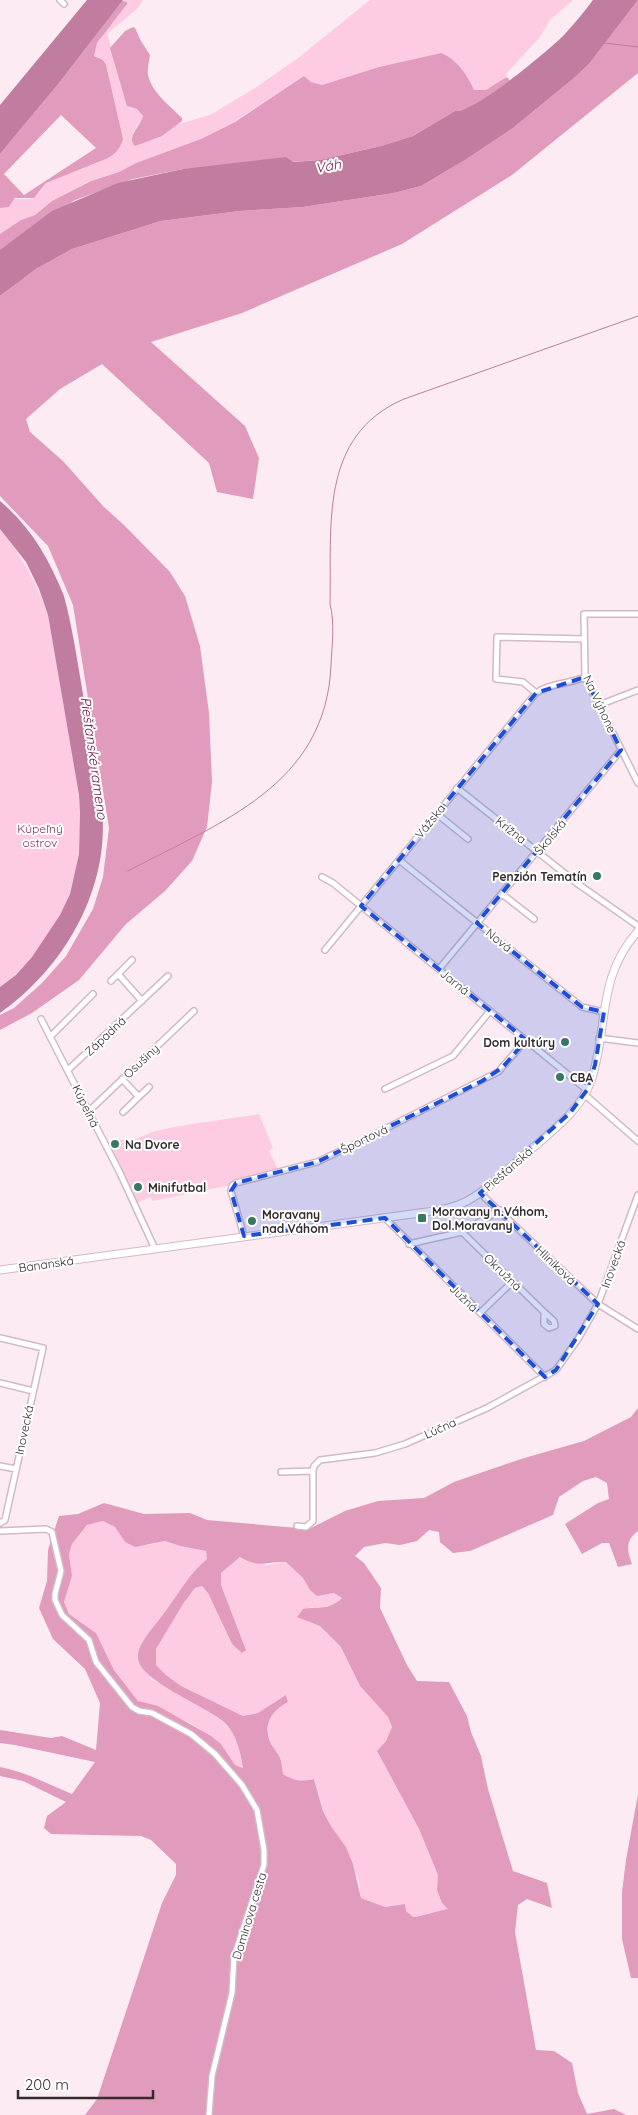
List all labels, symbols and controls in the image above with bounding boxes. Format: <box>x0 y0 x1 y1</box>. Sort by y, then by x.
water label: Váh <box>314 155 343 177</box>
street label: Na Výhone <box>580 673 620 735</box>
water label: Piešťanské rameno <box>76 696 112 821</box>
street label: Vážska <box>412 801 448 841</box>
street label: Krížna <box>493 813 529 847</box>
street label: Školská <box>531 816 569 858</box>
park label: Kúpeľný ostrov <box>17 821 63 850</box>
place label: Penzión Tematín <box>492 869 587 884</box>
marker: Penzión Tematín <box>591 870 603 882</box>
street label: Nová <box>483 925 515 955</box>
street label: Jarná <box>437 966 473 998</box>
street label: Západná <box>81 1013 129 1059</box>
place label: Dom kultúry <box>483 1035 555 1050</box>
marker: Dom kultúry <box>559 1036 571 1048</box>
street label: Osušiny <box>120 1041 162 1081</box>
place label: CBA <box>570 1070 593 1085</box>
marker: CBA <box>554 1071 566 1083</box>
street label: Kúpeľná <box>69 1082 103 1130</box>
street label: Športová <box>338 1121 390 1157</box>
place label: Na Dvore <box>125 1137 180 1152</box>
marker: Na Dvore <box>109 1138 121 1150</box>
street label: Piešťanská <box>481 1144 535 1194</box>
place label: Minifutbal <box>148 1180 206 1195</box>
marker: Minifutbal <box>132 1181 144 1193</box>
place label: Moravany n.Váhom, Dol.Moravany <box>432 1204 548 1233</box>
place label: Moravany nad Váhom <box>262 1207 329 1236</box>
marker: Moravany n.Váhom, Dol.Moravany <box>416 1212 428 1224</box>
marker: Moravany nad Váhom <box>246 1215 258 1227</box>
street label: Inovecká <box>597 1238 629 1290</box>
street label: Hliníková <box>533 1242 579 1288</box>
street label: Okružná <box>481 1250 525 1294</box>
street label: Bananská <box>17 1253 75 1275</box>
street label: Južná <box>447 1281 481 1315</box>
street label: Inovecká <box>11 1404 37 1456</box>
street label: Lúčna <box>422 1414 458 1442</box>
street label: Dominova cesta <box>229 1871 269 1961</box>
scale bar <box>18 2068 152 2100</box>
text: 200 m <box>25 2075 69 2094</box>

